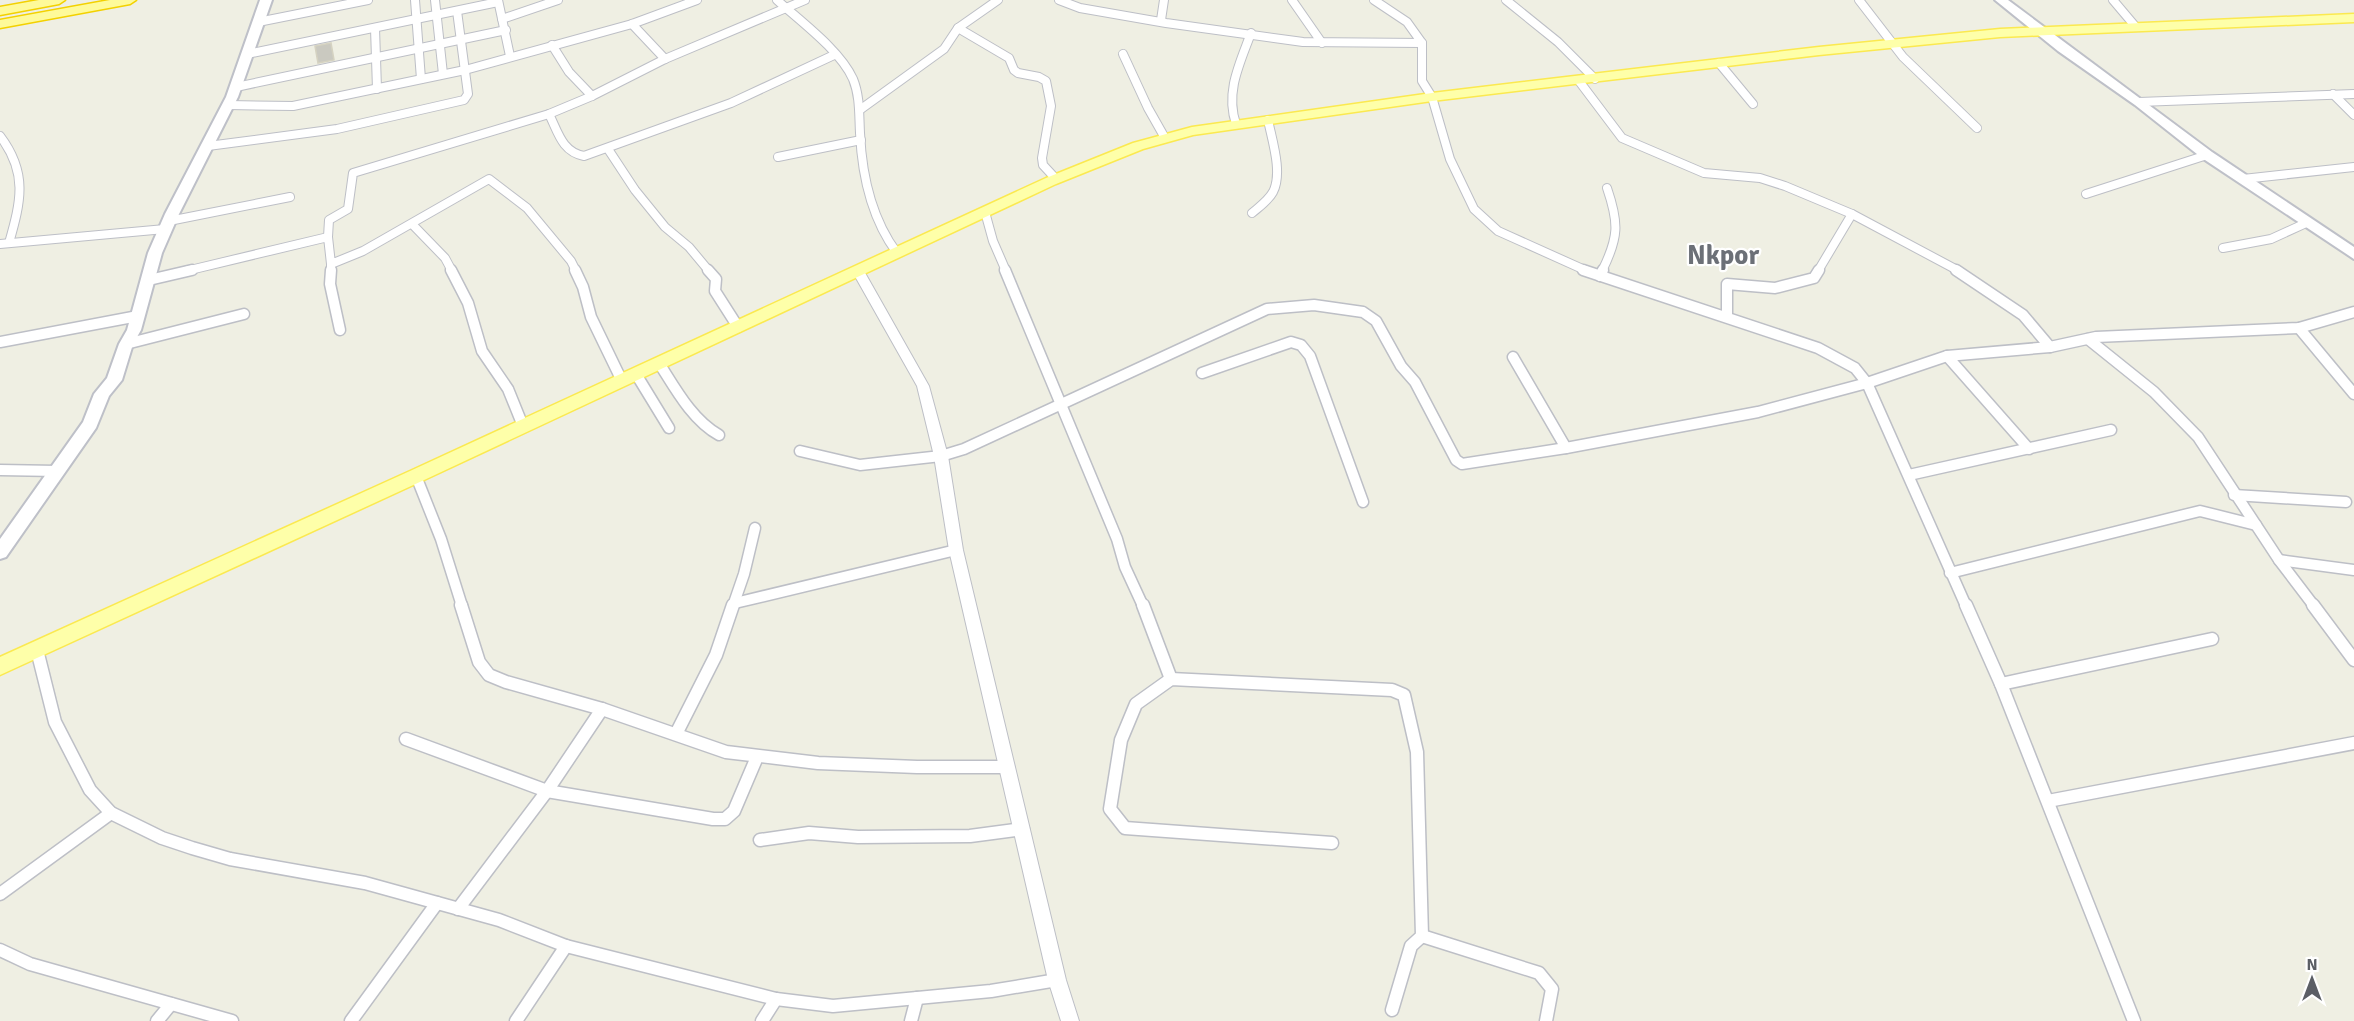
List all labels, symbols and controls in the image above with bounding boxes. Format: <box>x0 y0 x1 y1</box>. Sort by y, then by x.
district label: Nkpor <box>1687 239 1759 272</box>
north arrow <box>2282 949 2342 1009</box>
text: N <box>2306 955 2318 975</box>

